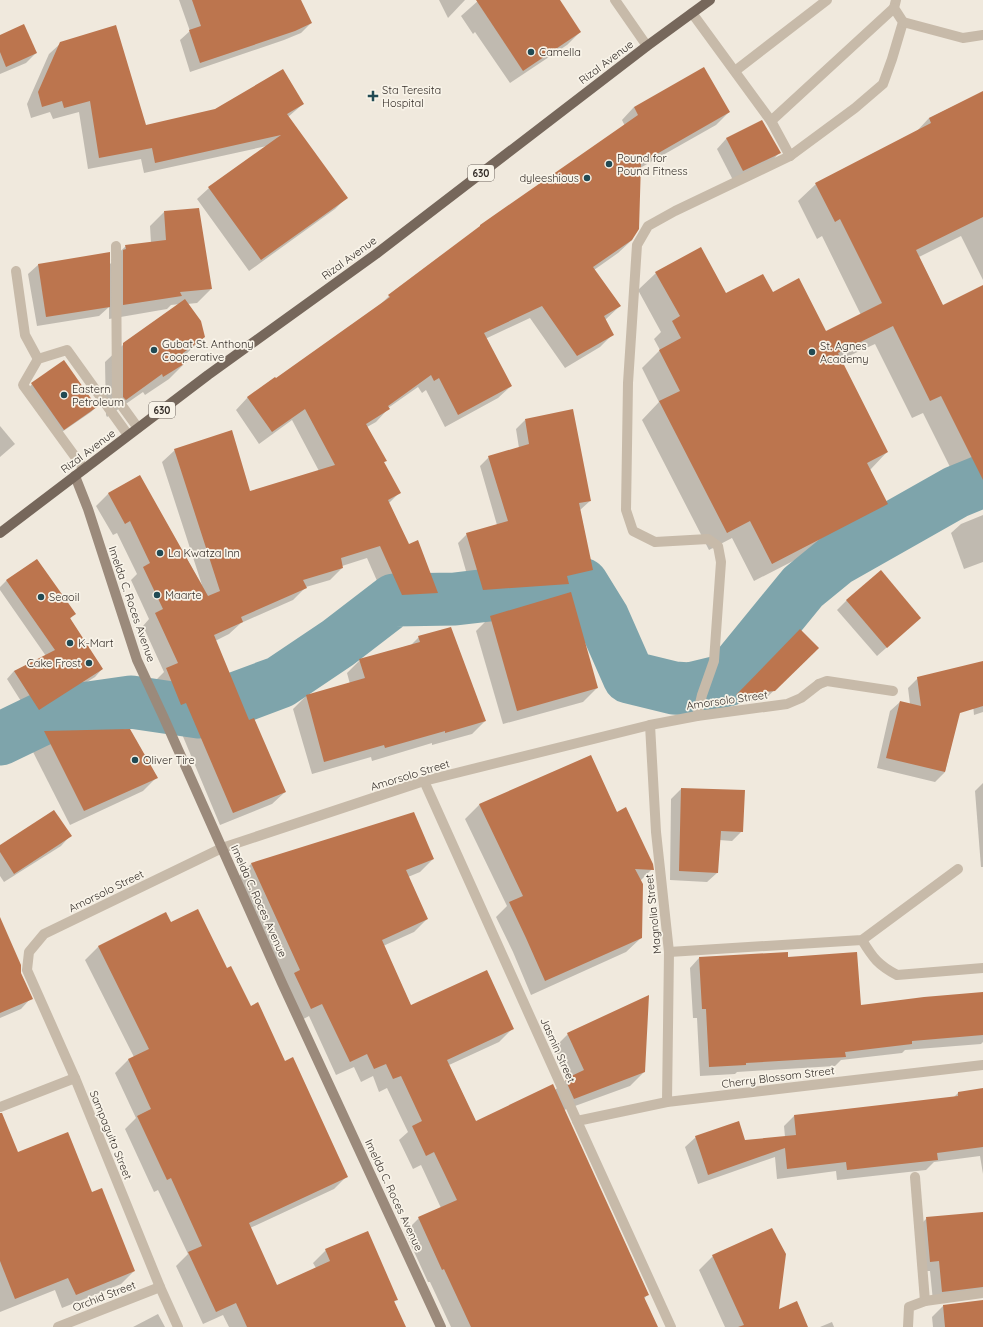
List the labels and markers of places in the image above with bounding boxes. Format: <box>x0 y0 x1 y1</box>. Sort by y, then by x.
place label: Camella <box>539 45 581 59</box>
marker: Camella <box>526 47 536 57</box>
place label: Sta Teresita Hospital <box>382 83 441 110</box>
marker: Sta Teresita Hospital <box>367 90 379 102</box>
place label: Pound for Pound Fitness <box>617 151 688 178</box>
marker: Pound for Pound Fitness <box>604 159 614 169</box>
place label: dyleeshious <box>519 171 579 185</box>
marker: dyleeshious <box>582 173 592 183</box>
place label: Gubat St. Anthony Cooperative <box>162 337 254 364</box>
place label: St. Agnes Academy <box>820 339 869 366</box>
marker: Gubat St. Anthony Cooperative <box>149 345 159 355</box>
marker: St. Agnes Academy <box>807 347 817 357</box>
place label: Eastern Petroleum <box>72 382 124 409</box>
marker: Eastern Petroleum <box>59 390 69 400</box>
place label: La Kwatza Inn <box>168 546 240 560</box>
marker: La Kwatza Inn <box>155 548 165 558</box>
place label: Maarte <box>165 588 202 602</box>
place label: Seaoil <box>49 590 80 604</box>
marker: Maarte <box>152 590 162 600</box>
marker: Seaoil <box>36 592 46 602</box>
place label: K-Mart <box>78 636 114 650</box>
marker: K-Mart <box>65 638 75 648</box>
place label: Cake Frost <box>27 656 81 670</box>
marker: Cake Frost <box>84 658 94 668</box>
place label: Oliver Tire <box>143 753 195 767</box>
marker: Oliver Tire <box>130 755 140 765</box>

